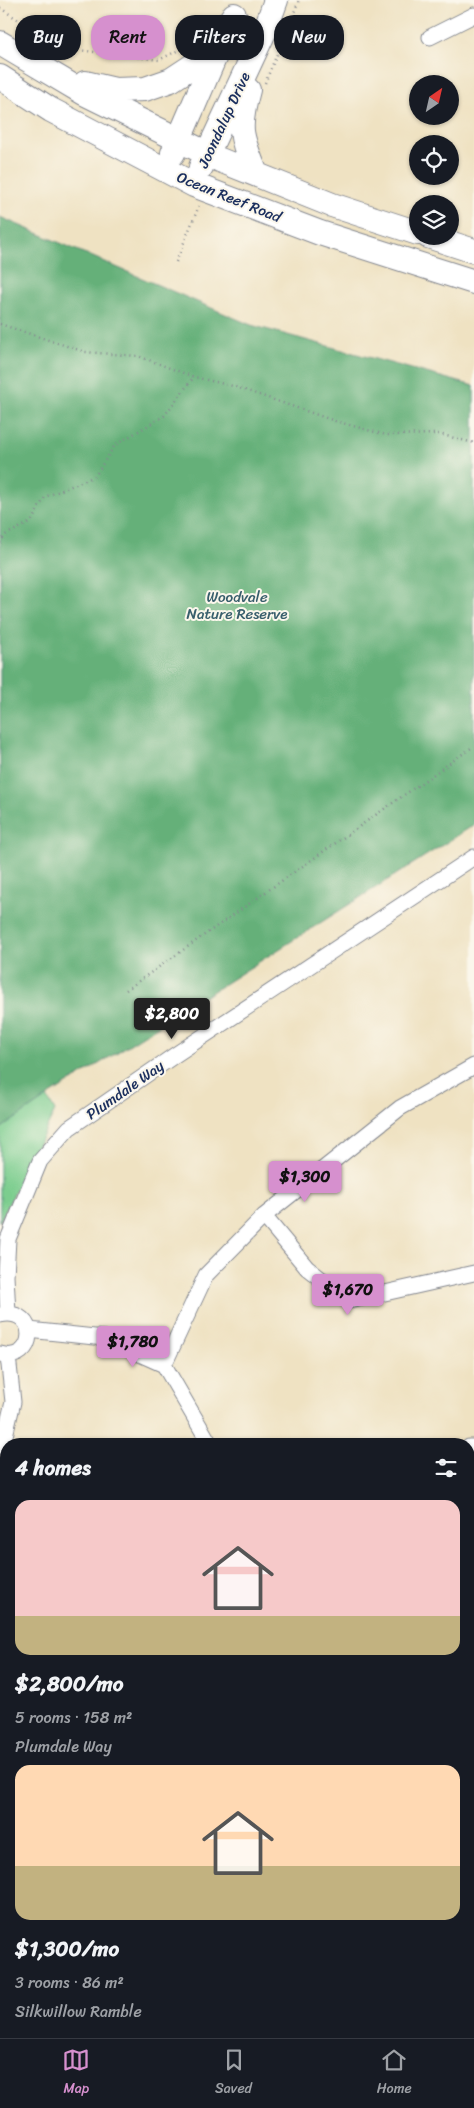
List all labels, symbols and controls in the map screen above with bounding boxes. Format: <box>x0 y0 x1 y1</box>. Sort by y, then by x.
chip: Buy <box>15 15 81 60</box>
chip: Rent <box>91 15 165 60</box>
chip: Filters <box>175 15 264 60</box>
chip: New <box>274 15 344 60</box>
street label: Joondalup Drive <box>190 68 258 173</box>
north arrow <box>409 75 459 125</box>
map controls <box>409 75 459 245</box>
button: locate <box>409 135 459 185</box>
street label: Ocean Reef Road <box>173 164 286 230</box>
button: layers <box>409 195 459 245</box>
park label: Woodvale Nature Reserve <box>187 584 287 627</box>
pin: $2,800 <box>131 998 213 1040</box>
text: $2,800 <box>145 999 199 1028</box>
street label: Plumdale Way <box>80 1053 170 1127</box>
pin: $1,300 <box>264 1160 346 1203</box>
text: $1,300 <box>280 1162 330 1191</box>
pin: $1,670 <box>307 1274 389 1316</box>
text: $1,670 <box>323 1275 373 1304</box>
pin: $1,780 <box>92 1326 174 1368</box>
text: $1,780 <box>108 1327 158 1356</box>
text: 4 homes <box>15 1449 91 1487</box>
icon: filters <box>432 1454 460 1482</box>
icon: home <box>193 1533 283 1623</box>
text: $2,800/mo <box>15 1665 123 1703</box>
text: 5 rooms · 158 m² <box>15 1703 132 1732</box>
text: Plumdale Way <box>15 1732 112 1761</box>
icon: home <box>193 1798 283 1888</box>
text: $1,300/mo <box>15 1930 119 1968</box>
text: 3 rooms · 86 m² <box>15 1968 124 1997</box>
text: Silkwillow Ramble <box>15 1997 142 2026</box>
tab: Map <box>62 2046 90 2101</box>
tab: Saved <box>215 2046 252 2101</box>
tab: Home <box>377 2046 412 2101</box>

